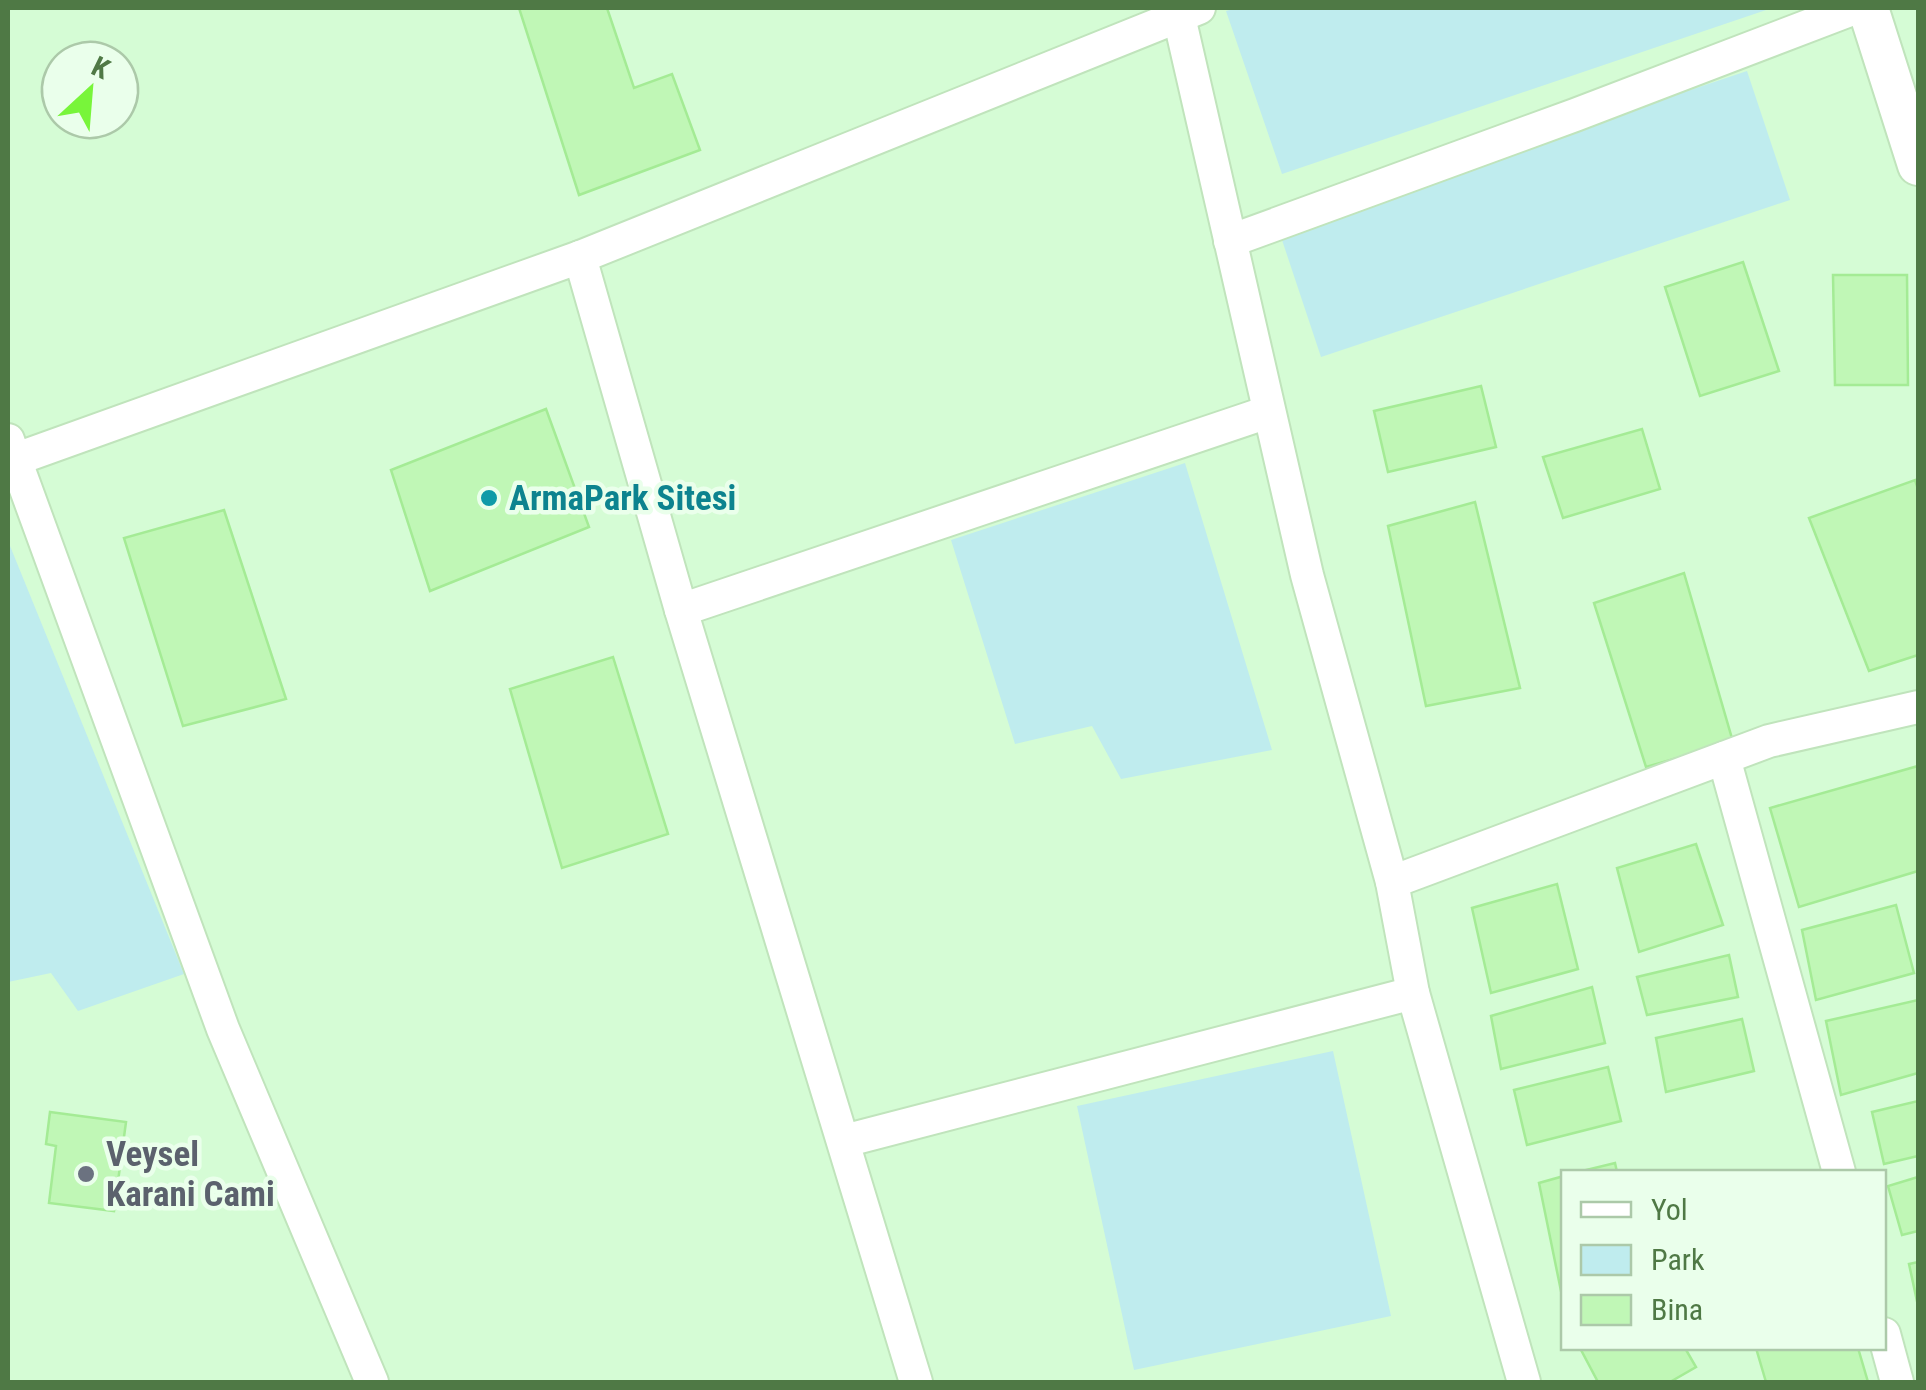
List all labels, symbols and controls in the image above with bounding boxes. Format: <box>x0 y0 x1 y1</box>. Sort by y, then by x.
north arrow <box>40 40 140 140</box>
text: K <box>87 50 115 86</box>
place label: ArmaPark Sitesi <box>509 478 736 519</box>
marker: ArmaPark Sitesi <box>478 487 500 509</box>
place label: Veysel Karani Cami <box>106 1134 275 1215</box>
marker: Veysel Karani Cami <box>75 1163 97 1185</box>
legend <box>1561 1170 1886 1350</box>
text: Yol <box>1651 1192 1688 1227</box>
text: Park <box>1651 1242 1705 1277</box>
text: Bina <box>1651 1292 1703 1327</box>

